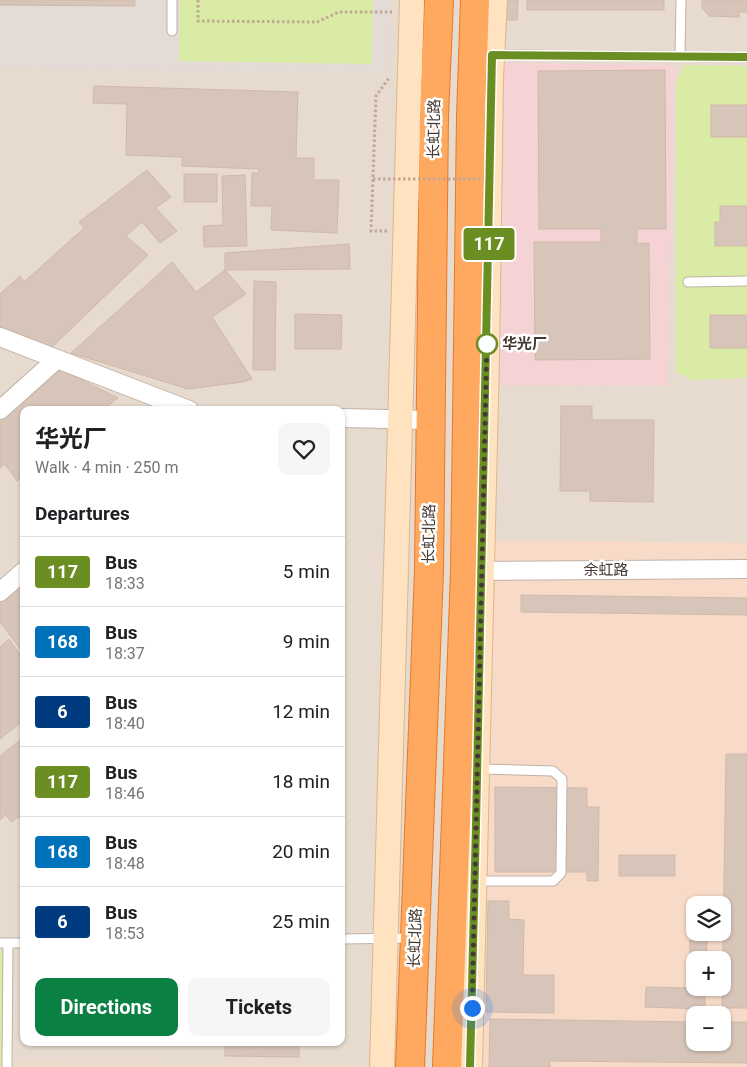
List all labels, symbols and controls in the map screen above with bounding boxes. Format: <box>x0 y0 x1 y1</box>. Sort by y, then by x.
street label: 长虹北路 <box>424 99 444 159</box>
line badge: 117 <box>460 228 518 260</box>
text: 117 <box>474 233 504 254</box>
marker: 华光厂 <box>476 333 498 355</box>
place label: 华光厂 <box>502 335 547 353</box>
button: heart <box>278 423 330 475</box>
text: 华光厂 <box>35 425 107 453</box>
text: Walk · 4 min · 250 m <box>35 458 179 477</box>
text: Departures <box>35 502 130 525</box>
street label: 长虹北路 <box>419 504 439 564</box>
text: Bus <box>105 551 138 574</box>
text: 5 min <box>283 560 330 583</box>
text: 117 <box>47 561 78 582</box>
street label: 余虹路 <box>583 561 629 579</box>
text: 18:33 <box>105 574 145 593</box>
text: Bus <box>105 621 138 644</box>
text: 9 min <box>283 630 330 653</box>
text: 168 <box>47 631 78 652</box>
text: 18:37 <box>105 644 145 663</box>
text: Bus <box>105 691 138 714</box>
text: 12 min <box>272 700 330 723</box>
text: 6 <box>57 701 68 722</box>
text: 18:40 <box>105 714 145 733</box>
text: Bus <box>105 761 138 784</box>
text: 18 min <box>272 770 330 793</box>
text: 117 <box>47 771 78 792</box>
text: 18:46 <box>105 784 145 803</box>
text: Bus <box>105 831 138 854</box>
text: 20 min <box>272 840 330 863</box>
text: 168 <box>47 841 78 862</box>
text: 18:48 <box>105 854 145 873</box>
map controls <box>686 896 731 1051</box>
button: layers <box>686 896 731 941</box>
text: Bus <box>105 901 138 924</box>
street label: 长虹北路 <box>405 908 425 968</box>
text: 25 min <box>272 910 330 933</box>
text: 6 <box>57 911 68 932</box>
text: 18:53 <box>105 924 145 943</box>
button: + <box>686 951 731 996</box>
button: Directions <box>35 978 178 1036</box>
button: Tickets <box>188 978 330 1036</box>
your location <box>460 996 485 1021</box>
button: − <box>686 1006 731 1051</box>

